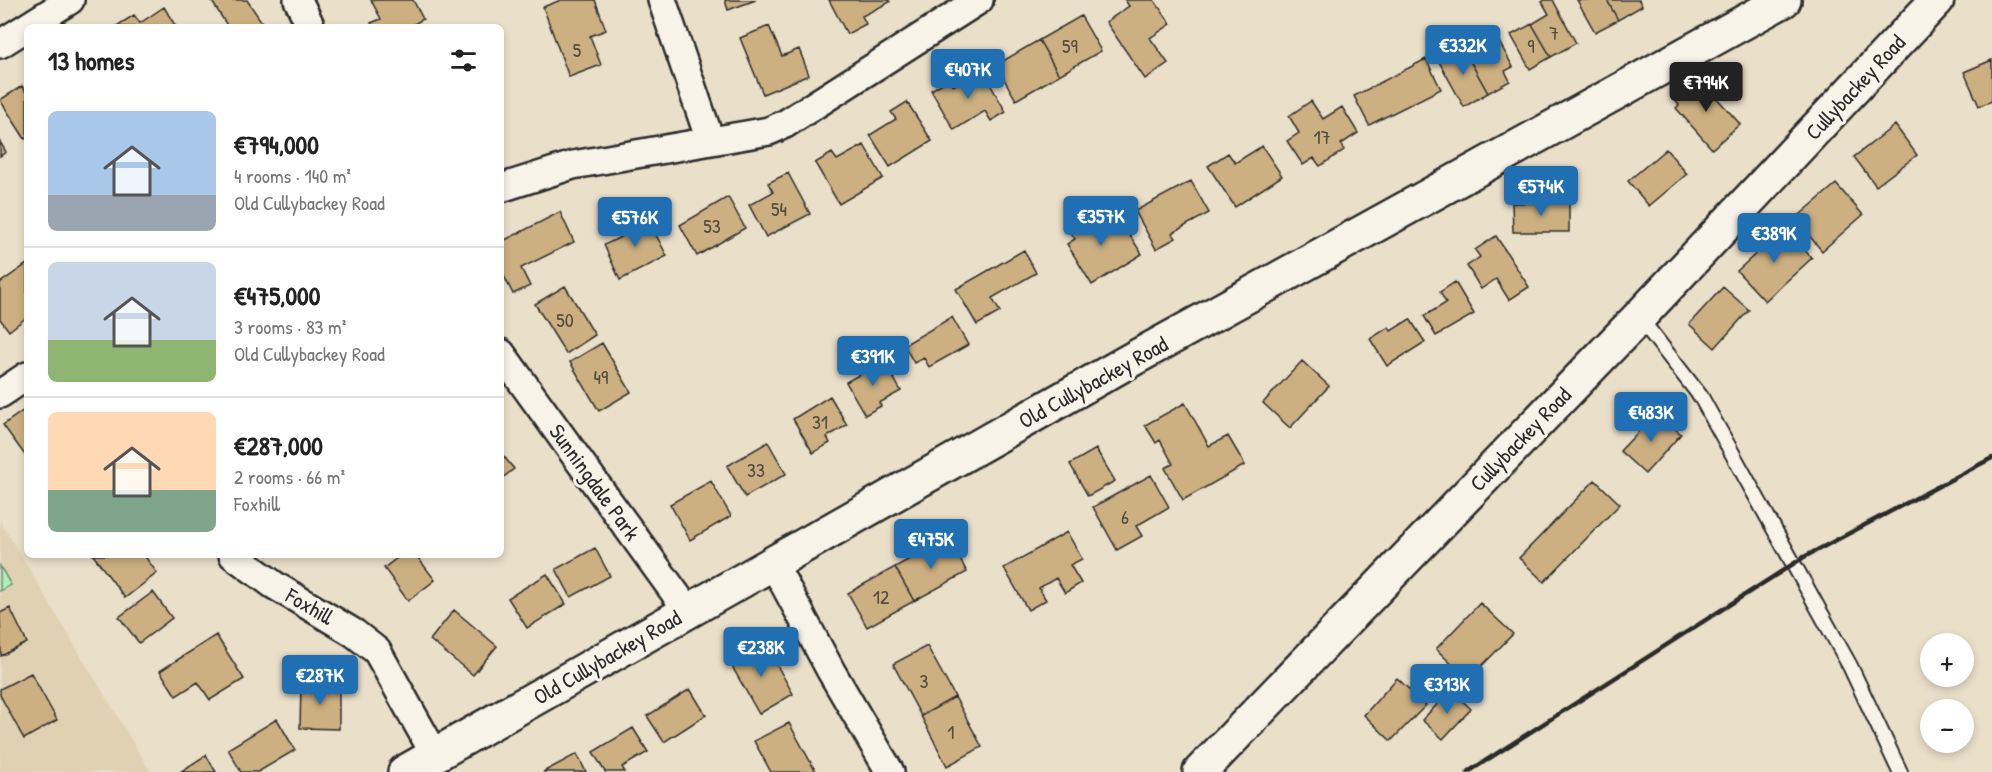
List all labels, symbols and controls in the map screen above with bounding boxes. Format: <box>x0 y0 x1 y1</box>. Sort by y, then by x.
house number: 7 <box>1549 19 1559 46</box>
pin: €332K <box>1421 25 1505 76</box>
street label: Cullybackey Road <box>1798 27 1912 146</box>
text: €332K <box>1439 31 1487 58</box>
house number: 59 <box>1062 32 1078 59</box>
house number: 9 <box>1527 32 1535 59</box>
house number: 5 <box>573 36 582 63</box>
text: 13 homes <box>48 43 135 78</box>
icon: filters <box>447 44 480 77</box>
pin: €407K <box>926 49 1010 100</box>
text: €407K <box>945 55 991 82</box>
pin: €794K <box>1664 62 1748 113</box>
text: €794K <box>1684 68 1728 95</box>
house number: 17 <box>1313 123 1331 150</box>
text: €794,000 <box>234 127 319 162</box>
icon: home <box>96 135 168 207</box>
text: 4 rooms · 140 m² <box>234 162 351 189</box>
pin: €574K <box>1499 166 1583 217</box>
text: €574K <box>1518 172 1564 199</box>
text: Old Cullybackey Road <box>234 189 385 216</box>
house number: 54 <box>771 195 787 222</box>
pin: €357K <box>1059 196 1143 247</box>
pin: €576K <box>593 197 677 248</box>
text: €357K <box>1077 202 1125 229</box>
text: €576K <box>612 203 658 230</box>
house number: 53 <box>703 212 721 239</box>
pin: €389K <box>1732 213 1816 264</box>
text: €389K <box>1751 219 1797 246</box>
text: €475,000 <box>234 278 320 313</box>
icon: home <box>96 286 168 358</box>
house number: 50 <box>556 306 574 333</box>
text: 3 rooms · 83 m² <box>234 313 346 340</box>
street label: Old Cullybackey Road <box>1013 328 1173 435</box>
pin: €391K <box>831 336 915 387</box>
text: Old Cullybackey Road <box>234 340 385 367</box>
text: €391K <box>851 342 895 369</box>
house number: 49 <box>594 363 608 390</box>
street label: Cullybackey Road <box>1463 380 1578 498</box>
pin: €483K <box>1609 392 1693 443</box>
text: €483K <box>1628 398 1674 425</box>
house number: 31 <box>812 408 828 435</box>
street label: Sunningdale Park <box>543 418 647 546</box>
text: €287,000 <box>234 428 323 463</box>
icon: home <box>96 436 168 508</box>
house number: 33 <box>747 456 765 483</box>
text: 2 rooms · 66 m² <box>234 463 345 490</box>
text: Foxhill <box>234 490 280 517</box>
house number: 6 <box>1121 503 1129 530</box>
pin: €475K <box>889 519 973 570</box>
text: €475K <box>908 525 954 552</box>
street label: Foxhill <box>280 580 340 632</box>
house number: 12 <box>873 583 890 610</box>
street label: Old Cullybackey Road <box>528 602 687 711</box>
pin: €238K <box>719 627 803 678</box>
text: €238K <box>737 633 785 660</box>
map controls <box>1920 633 1974 753</box>
button: + <box>1920 633 1974 687</box>
pin: €287K <box>278 655 362 706</box>
text: €287K <box>296 661 344 688</box>
pin: €313K <box>1405 664 1489 715</box>
house number: 3 <box>920 667 929 694</box>
text: €313K <box>1424 670 1470 697</box>
button: − <box>1920 699 1974 753</box>
house number: 1 <box>947 718 955 745</box>

